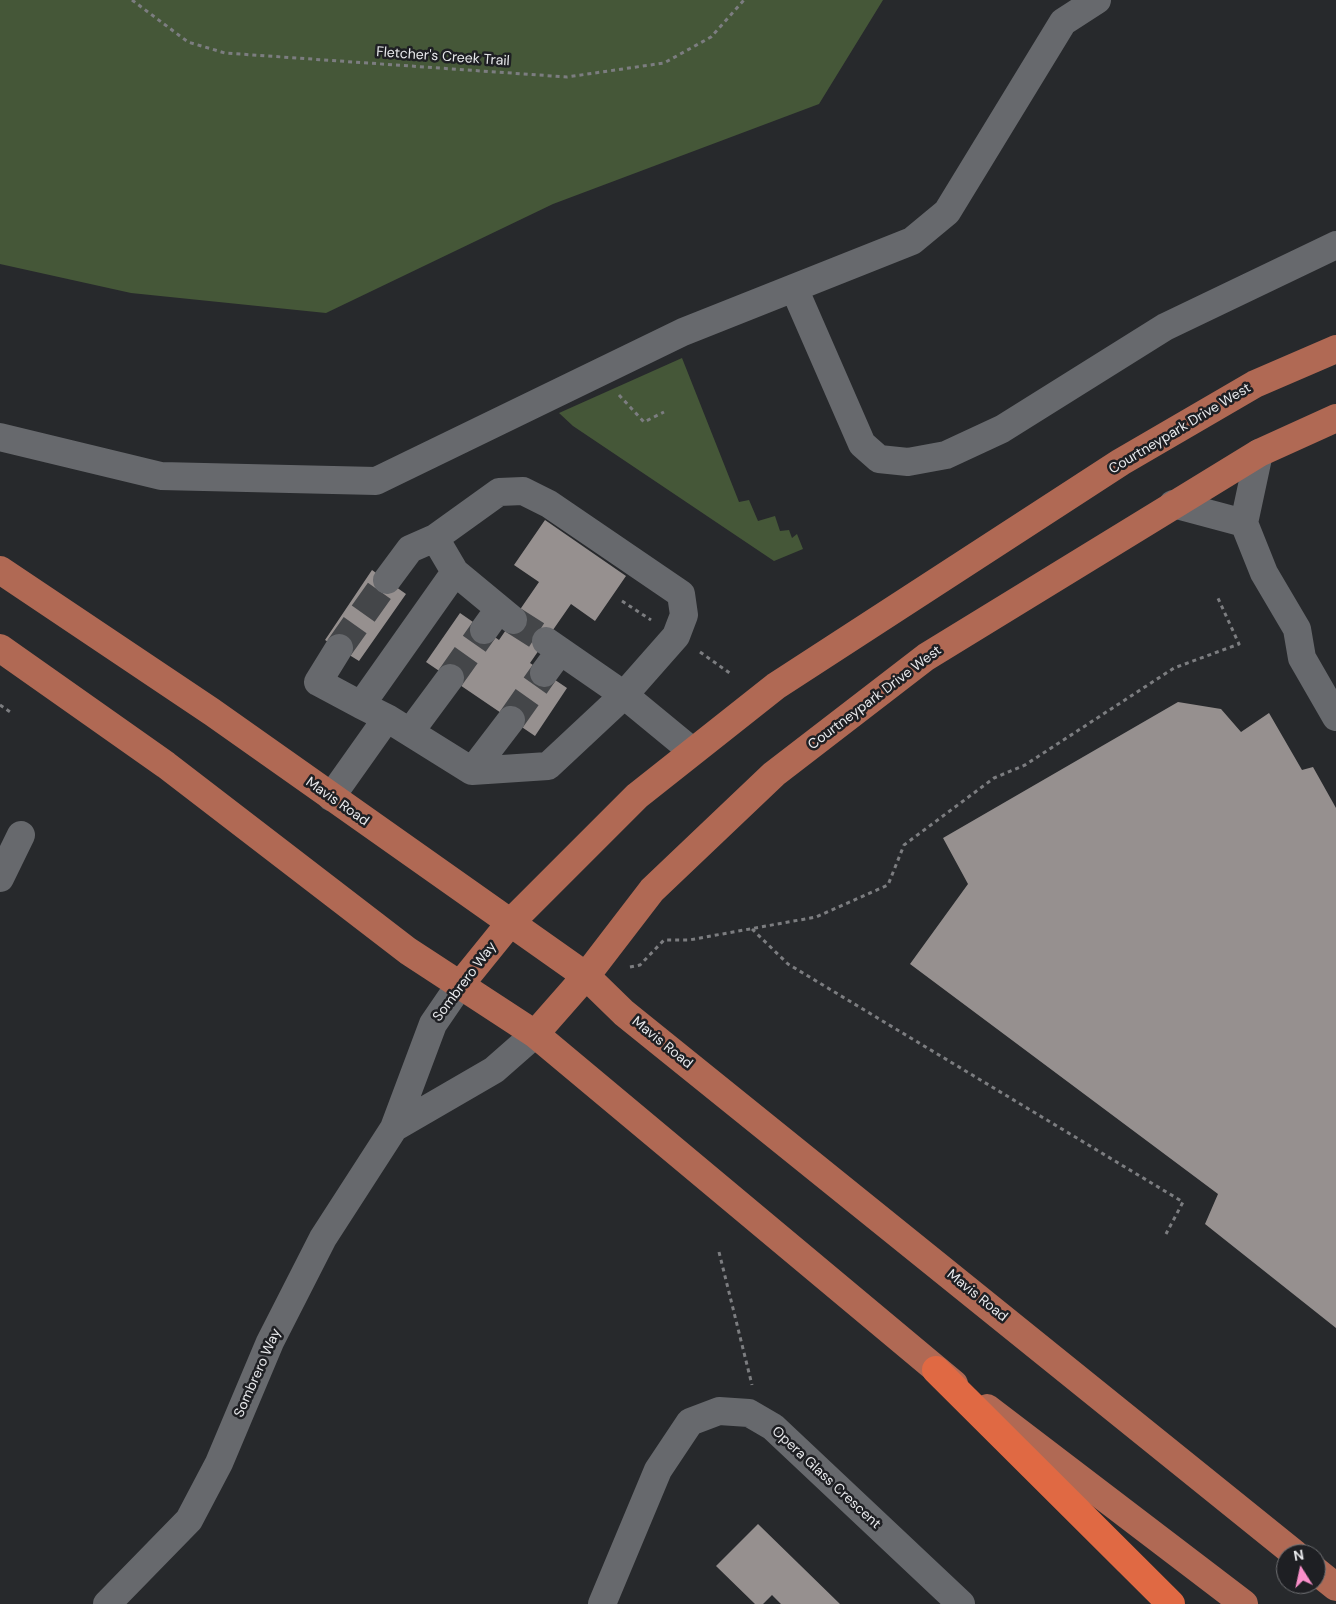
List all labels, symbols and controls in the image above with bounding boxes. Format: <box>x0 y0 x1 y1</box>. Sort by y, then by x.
street label: Fletcher's Creek Trail <box>376 44 510 70</box>
street label: Courtneypark Drive West <box>1106 380 1254 478</box>
street label: Courtneypark Drive West <box>805 642 945 754</box>
street label: Mavis Road <box>302 774 372 830</box>
street label: Sombrero Way <box>430 939 500 1025</box>
street label: Mavis Road <box>628 1013 696 1073</box>
street label: Mavis Road <box>943 1266 1011 1326</box>
street label: Sombrero Way <box>231 1326 285 1420</box>
street label: Opera Glass Crescent <box>768 1423 884 1533</box>
north arrow <box>1276 1544 1326 1594</box>
text: N <box>1292 1545 1305 1565</box>

